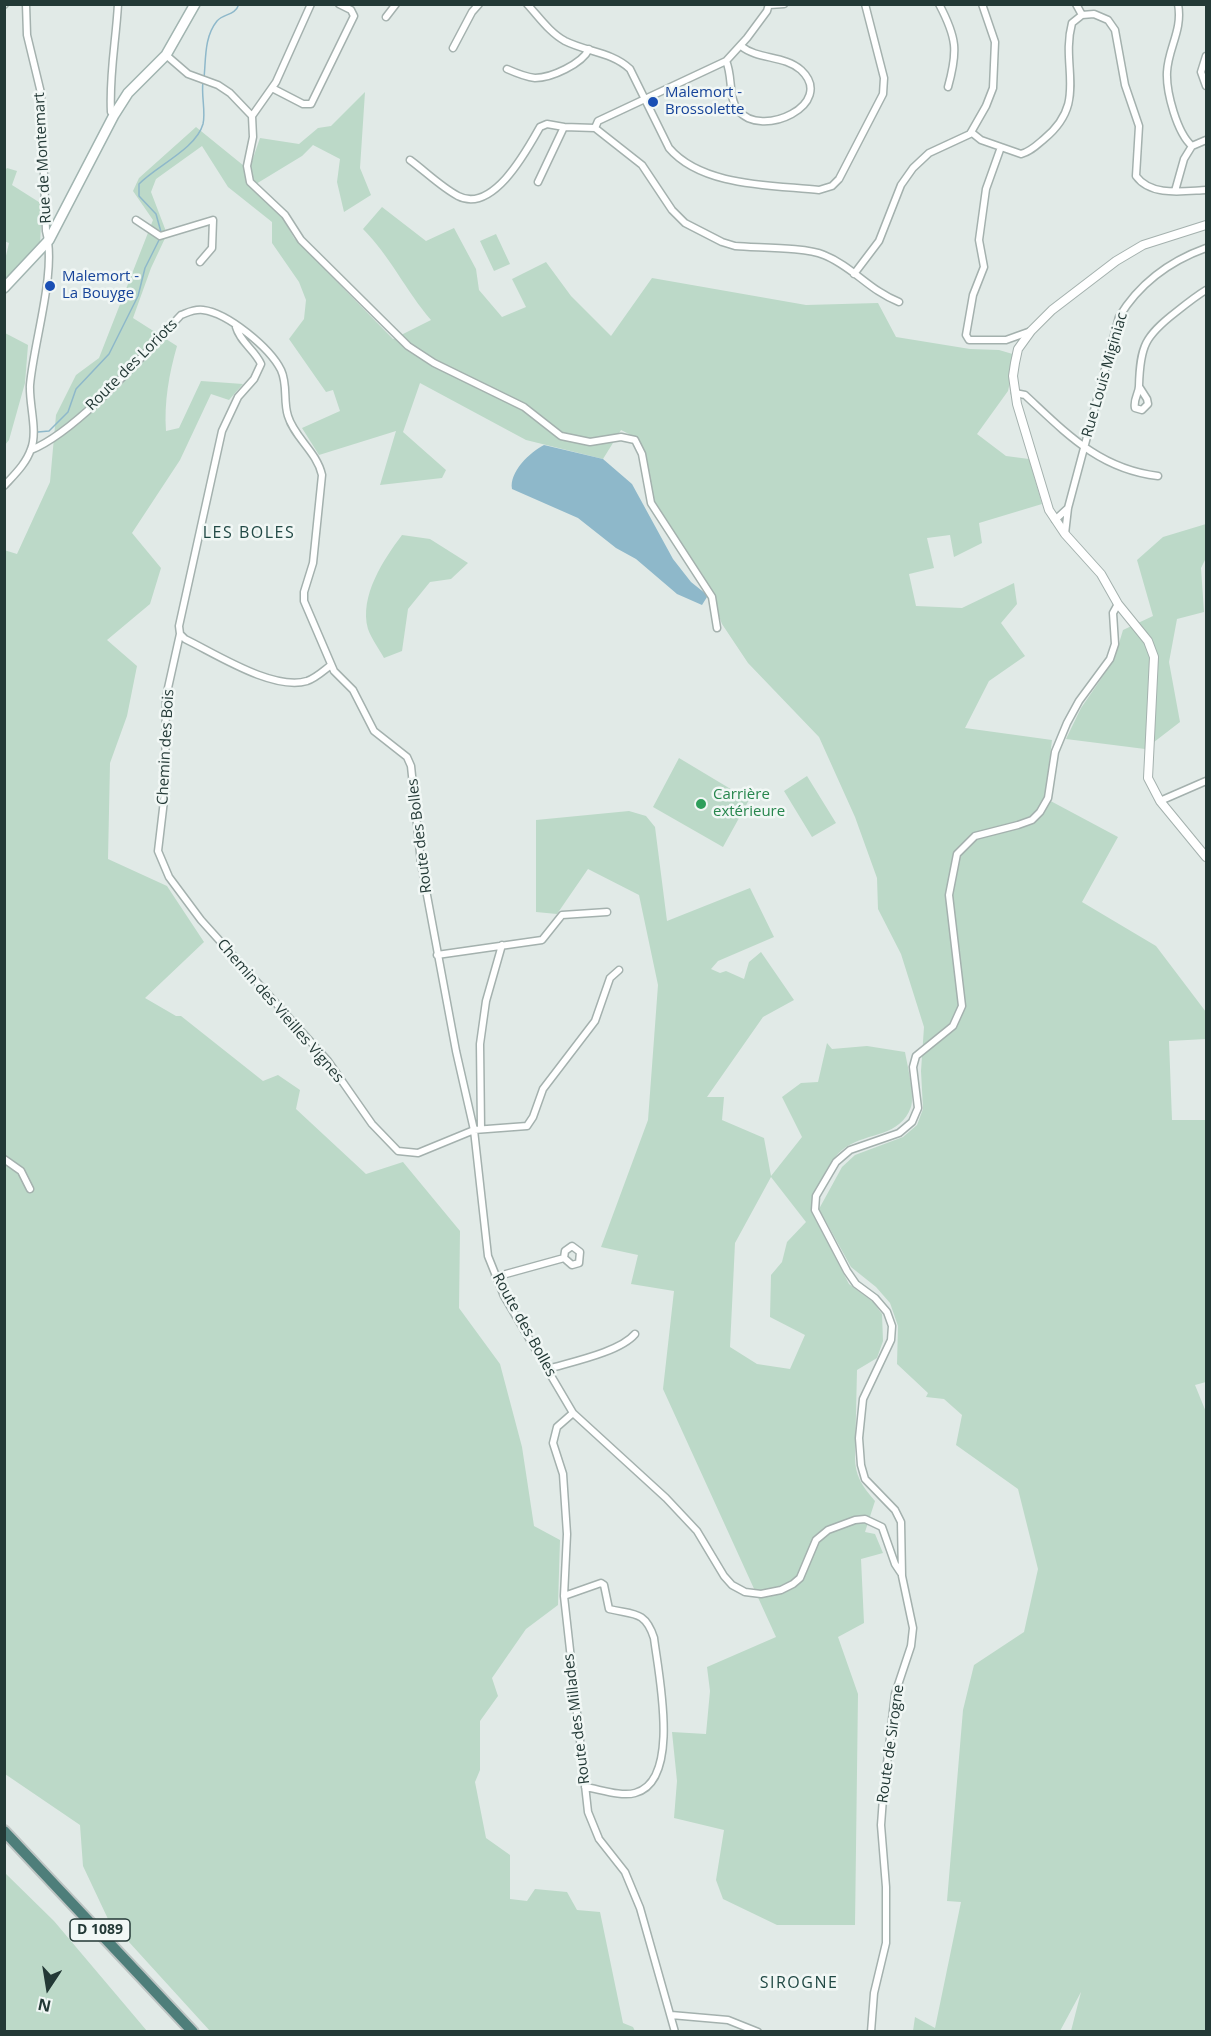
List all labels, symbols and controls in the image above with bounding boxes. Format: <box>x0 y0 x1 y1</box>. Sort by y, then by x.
place label: Malemort - Brossolette <box>665 84 744 119</box>
street label: Rue de Montemart <box>31 92 55 224</box>
marker: Malemort - Brossolette <box>646 95 660 109</box>
place label: Malemort - La Bouyge <box>62 268 139 303</box>
marker: Malemort - La Bouyge <box>43 279 57 293</box>
street label: Rue Louis Miginiac <box>1079 310 1131 440</box>
street label: Route des Loriots <box>82 315 182 415</box>
district label: LES BOLES <box>203 523 295 543</box>
street label: Chemin des Bois <box>154 689 178 805</box>
street label: Route des Bolles <box>404 778 436 894</box>
place label: Carrière extérieure <box>713 786 785 821</box>
marker: Carrière extérieure <box>694 797 708 811</box>
street label: Chemin des Vieilles Vignes <box>213 936 347 1086</box>
street label: Route des Bolles <box>488 1270 560 1380</box>
street label: Route des Millades <box>560 1653 594 1785</box>
street label: Route de Sirogne <box>874 1684 908 1804</box>
road number: D 1089 <box>70 1919 130 1941</box>
north arrow <box>18 1958 78 2018</box>
district label: SIROGNE <box>760 1973 838 1993</box>
text: N <box>36 1993 53 2018</box>

